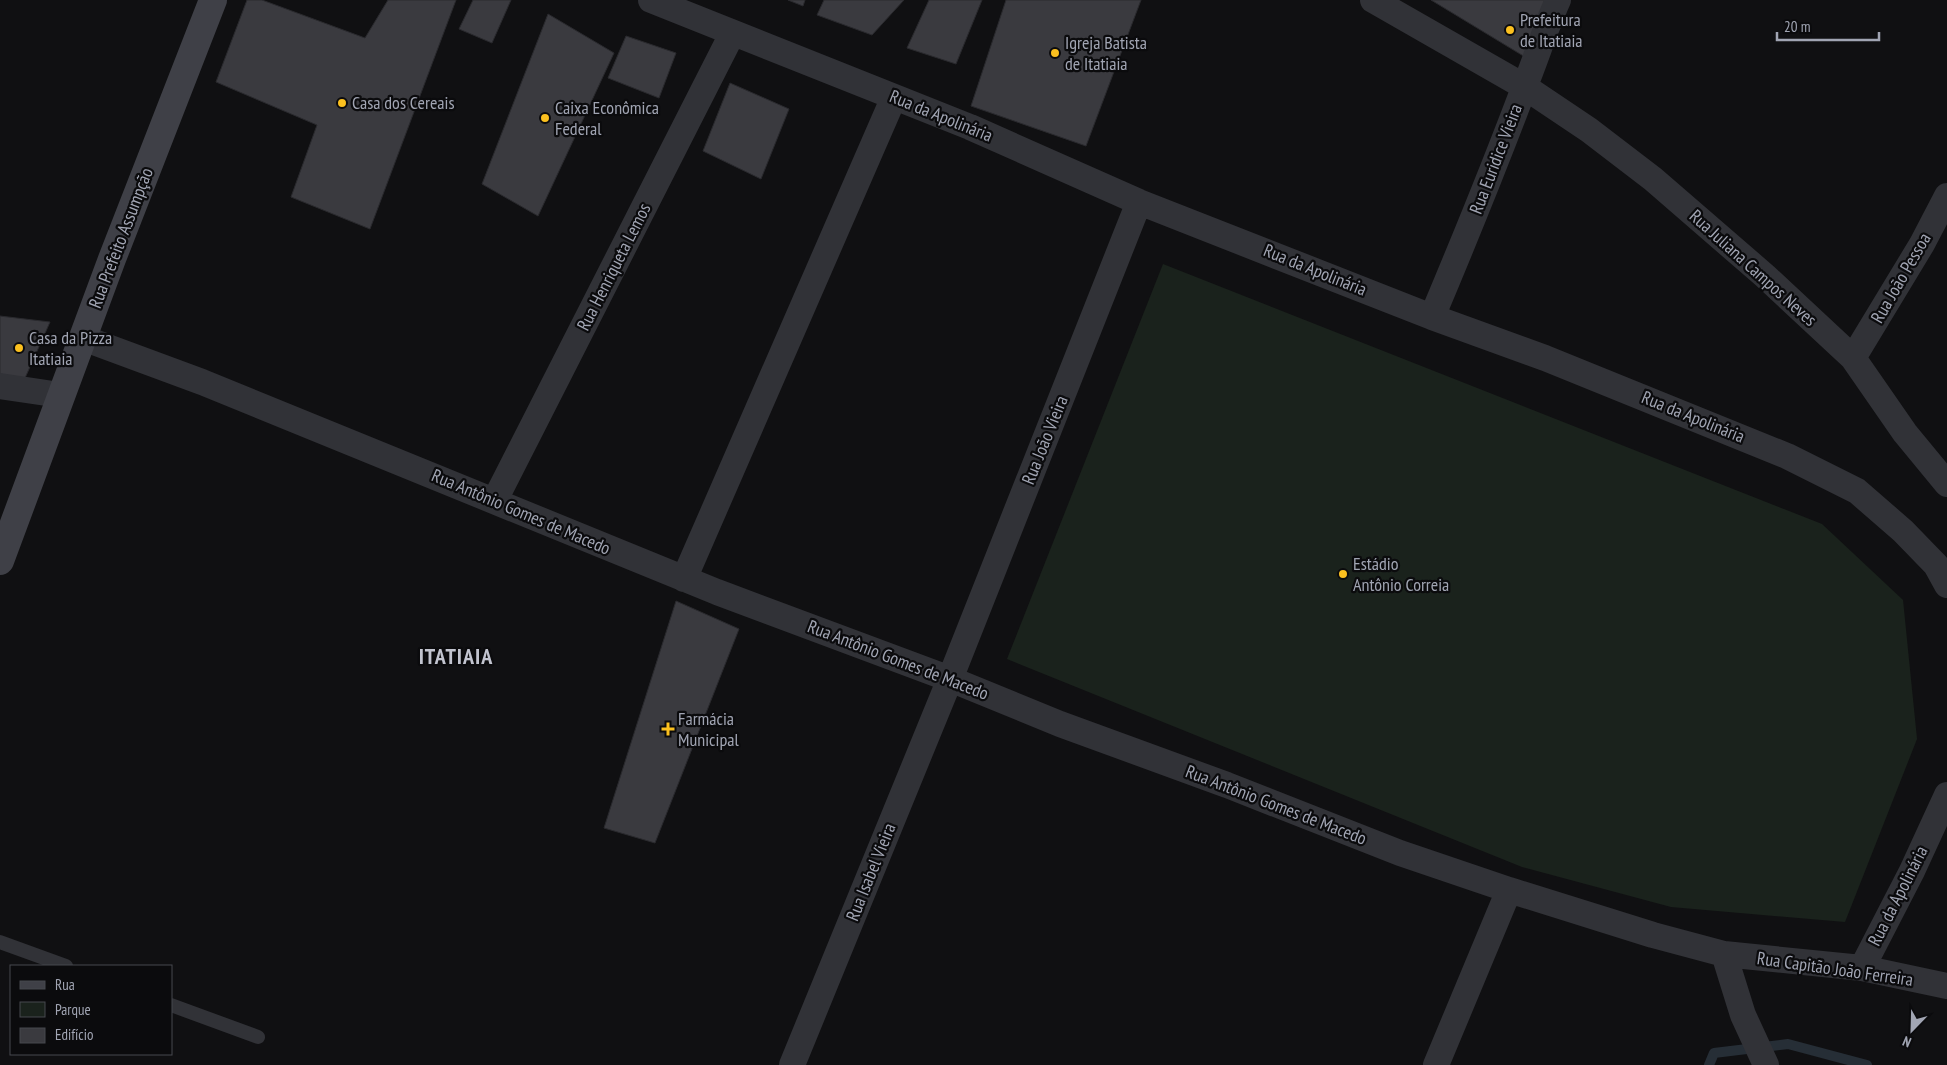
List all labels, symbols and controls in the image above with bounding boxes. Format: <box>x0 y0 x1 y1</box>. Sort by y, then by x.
place label: Prefeitura de Itatiaia <box>1520 8 1583 52</box>
scale bar <box>1777 10 1880 42</box>
text: 20 m <box>1784 17 1810 36</box>
marker: Prefeitura de Itatiaia <box>1504 24 1516 36</box>
place label: Igreja Batista de Itatiaia <box>1065 31 1147 75</box>
marker: Igreja Batista de Itatiaia <box>1049 47 1061 59</box>
street label: Rua da Apolinária <box>886 84 996 147</box>
place label: Casa dos Cereais <box>352 91 455 114</box>
place label: Caixa Econômica Federal <box>555 96 659 140</box>
marker: Casa dos Cereais <box>336 97 348 109</box>
street label: Rua Euridice Vieira <box>1464 100 1527 217</box>
marker: Caixa Econômica Federal <box>539 112 551 124</box>
street label: Rua Prefeito Assumpção <box>83 164 158 311</box>
street label: Rua Henriqueta Lemos <box>572 199 656 334</box>
street label: Rua Juliana Campos Neves <box>1685 204 1822 331</box>
street label: Rua João Pessoa <box>1865 228 1936 327</box>
street label: Rua da Apolinária <box>1260 238 1370 301</box>
place label: Casa da Pizza Itatiaia <box>29 326 112 370</box>
marker: Casa da Pizza Itatiaia <box>13 342 25 354</box>
street label: Rua da Apolinária <box>1638 385 1748 448</box>
street label: Rua João Vieira <box>1016 392 1073 488</box>
street label: Rua Antônio Gomes de Macedo <box>428 463 614 560</box>
place label: Estádio Antônio Correia <box>1353 552 1449 596</box>
marker: Estádio Antônio Correia <box>1337 568 1349 580</box>
street label: Rua Antônio Gomes de Macedo <box>804 614 992 705</box>
district label: ITATIAIA <box>419 642 493 670</box>
place label: Farmácia Municipal <box>678 707 739 751</box>
marker: Farmácia Municipal <box>662 723 674 735</box>
street label: Rua Antônio Gomes de Macedo <box>1182 759 1370 850</box>
street label: Rua Isabel Vieira <box>840 820 901 924</box>
street label: Rua da Apolinária <box>1863 842 1933 950</box>
street label: Rua Capitão João Ferreira <box>1756 946 1915 991</box>
legend <box>10 965 172 1055</box>
text: Rua <box>55 975 75 994</box>
text: Parque <box>55 1000 91 1019</box>
north arrow <box>1887 1005 1937 1055</box>
text: Edifício <box>55 1025 93 1044</box>
text: N <box>1900 1032 1914 1052</box>

